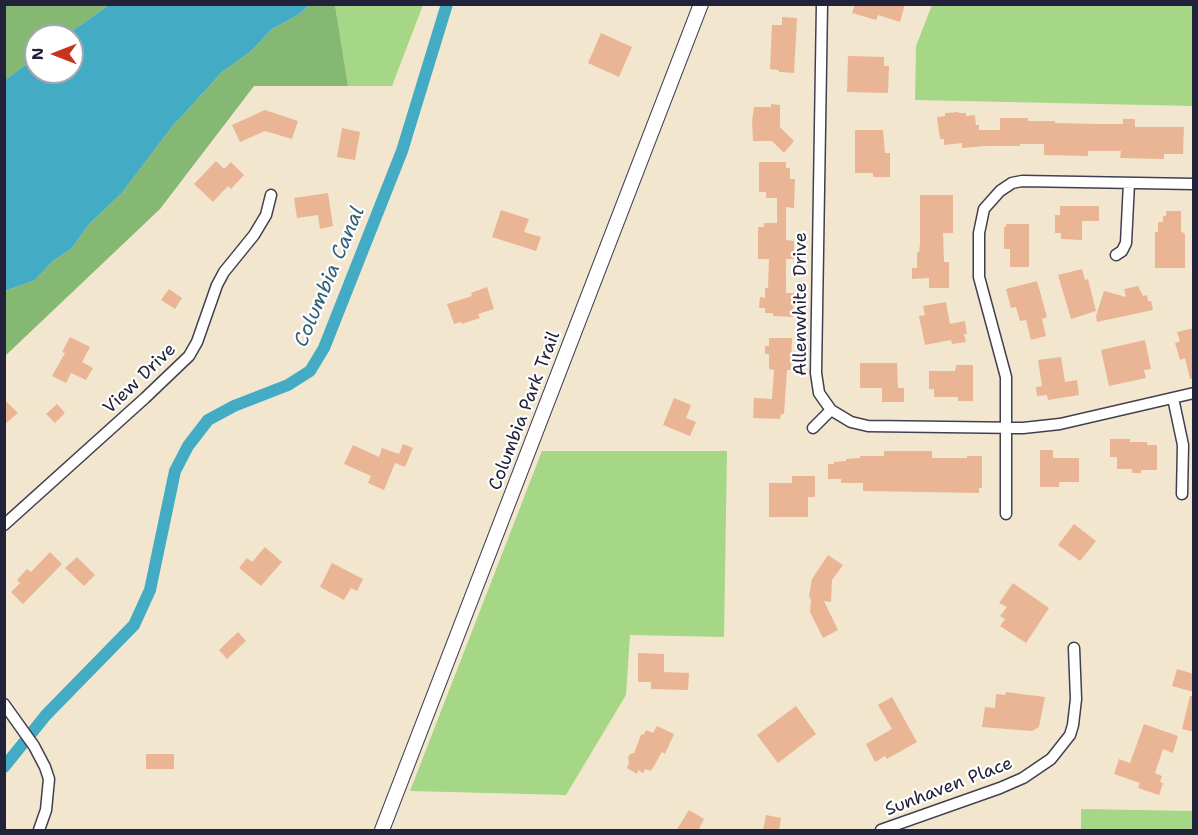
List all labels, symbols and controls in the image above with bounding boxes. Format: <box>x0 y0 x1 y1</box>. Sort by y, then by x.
north arrow <box>24 24 84 84</box>
text: N <box>27 48 48 60</box>
water label: Columbia Canal <box>290 203 370 351</box>
street label: Allenwhite Drive <box>790 232 812 376</box>
street label: Columbia Park Trail <box>485 329 565 493</box>
street label: View Drive <box>99 339 181 419</box>
street label: Sunhaven Place <box>882 753 1016 821</box>

